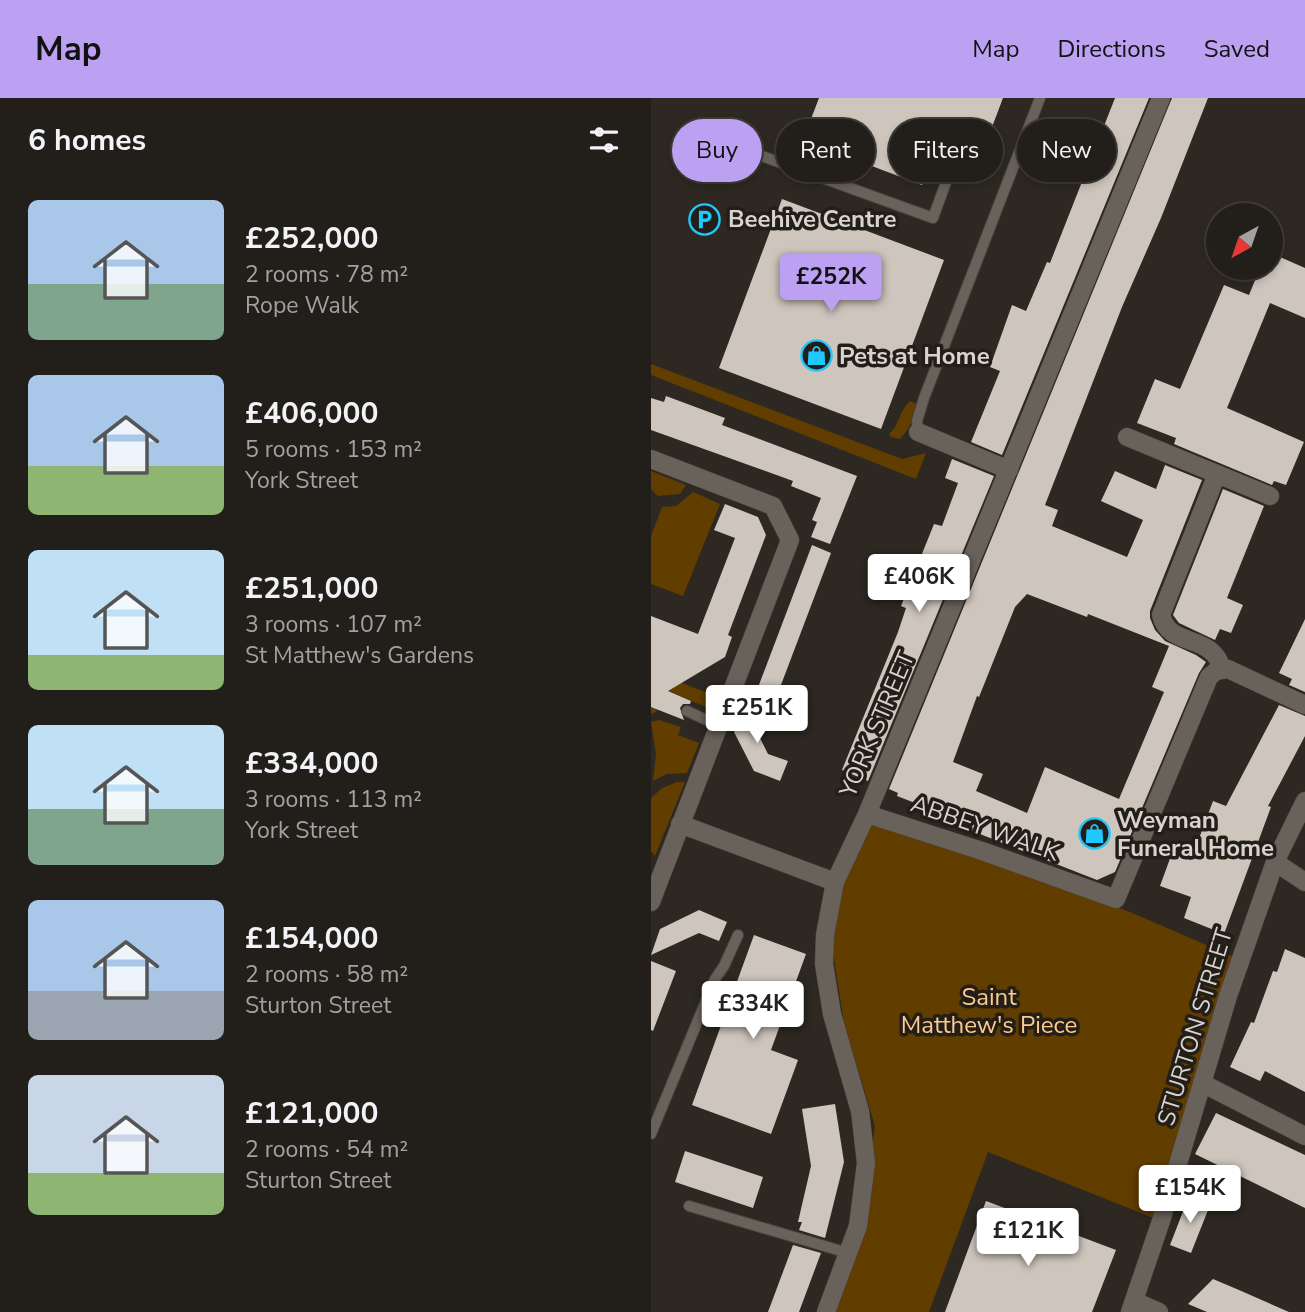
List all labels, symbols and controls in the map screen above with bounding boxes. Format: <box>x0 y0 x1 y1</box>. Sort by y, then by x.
text: Map <box>35 27 102 72</box>
text: Map <box>972 33 1019 65</box>
text: Directions <box>1057 33 1166 65</box>
text: Saved <box>1204 33 1270 65</box>
chip: Buy <box>672 119 762 182</box>
chip: Rent <box>776 119 875 182</box>
chip: Filters <box>889 119 1003 182</box>
chip: New <box>1017 119 1116 182</box>
text: 6 homes <box>28 120 146 161</box>
icon: filters <box>585 121 623 159</box>
parking icon: Beehive Centre <box>688 202 722 236</box>
place label: Beehive Centre <box>728 203 897 235</box>
north arrow <box>1206 203 1283 280</box>
map controls <box>1206 203 1283 280</box>
text: £252,000 <box>245 218 378 259</box>
icon: home <box>84 228 168 312</box>
pin: £252K <box>782 254 880 314</box>
text: 2 rooms · 78 m² <box>245 259 408 290</box>
text: £252K <box>796 261 866 292</box>
text: Rope Walk <box>245 290 359 321</box>
shop icon: Pets at Home <box>799 339 833 373</box>
place label: Pets at Home <box>839 340 990 372</box>
text: £406,000 <box>245 393 378 434</box>
icon: home <box>84 403 168 487</box>
text: 5 rooms · 153 m² <box>245 434 422 465</box>
text: York Street <box>245 465 358 496</box>
pin: £406K <box>870 554 968 614</box>
text: £406K <box>884 561 954 592</box>
text: £251,000 <box>245 568 378 609</box>
icon: home <box>84 578 168 662</box>
text: 3 rooms · 107 m² <box>245 609 422 640</box>
text: St Matthew's Gardens <box>245 640 474 671</box>
street label: YORK STREET <box>831 645 922 803</box>
pin: £251K <box>708 686 806 745</box>
text: £251K <box>722 692 792 723</box>
text: £334,000 <box>245 743 378 784</box>
icon: home <box>84 753 168 837</box>
text: 3 rooms · 113 m² <box>245 784 422 815</box>
street label: ABBEY WALK <box>907 788 1064 869</box>
place label: Weyman Funeral Home <box>1117 804 1274 864</box>
text: York Street <box>245 815 358 846</box>
shop icon: Weyman Funeral Home <box>1077 817 1111 851</box>
text: £154,000 <box>245 918 378 959</box>
street label: STURTON STREET <box>1150 924 1240 1130</box>
icon: home <box>84 928 168 1012</box>
text: 2 rooms · 58 m² <box>245 959 408 990</box>
park label: Saint Matthew's Piece <box>901 981 1077 1041</box>
pin: £334K <box>704 982 802 1041</box>
text: £334K <box>718 988 788 1019</box>
text: Sturton Street <box>245 990 391 1021</box>
text: £121,000 <box>245 1093 378 1134</box>
icon: home <box>84 1103 168 1187</box>
text: 2 rooms · 54 m² <box>245 1134 408 1165</box>
text: Sturton Street <box>245 1165 391 1196</box>
pin: £154K <box>1141 1166 1239 1225</box>
text: £154K <box>1155 1172 1225 1203</box>
pin: £121K <box>979 1208 1077 1268</box>
text: £121K <box>993 1215 1063 1246</box>

